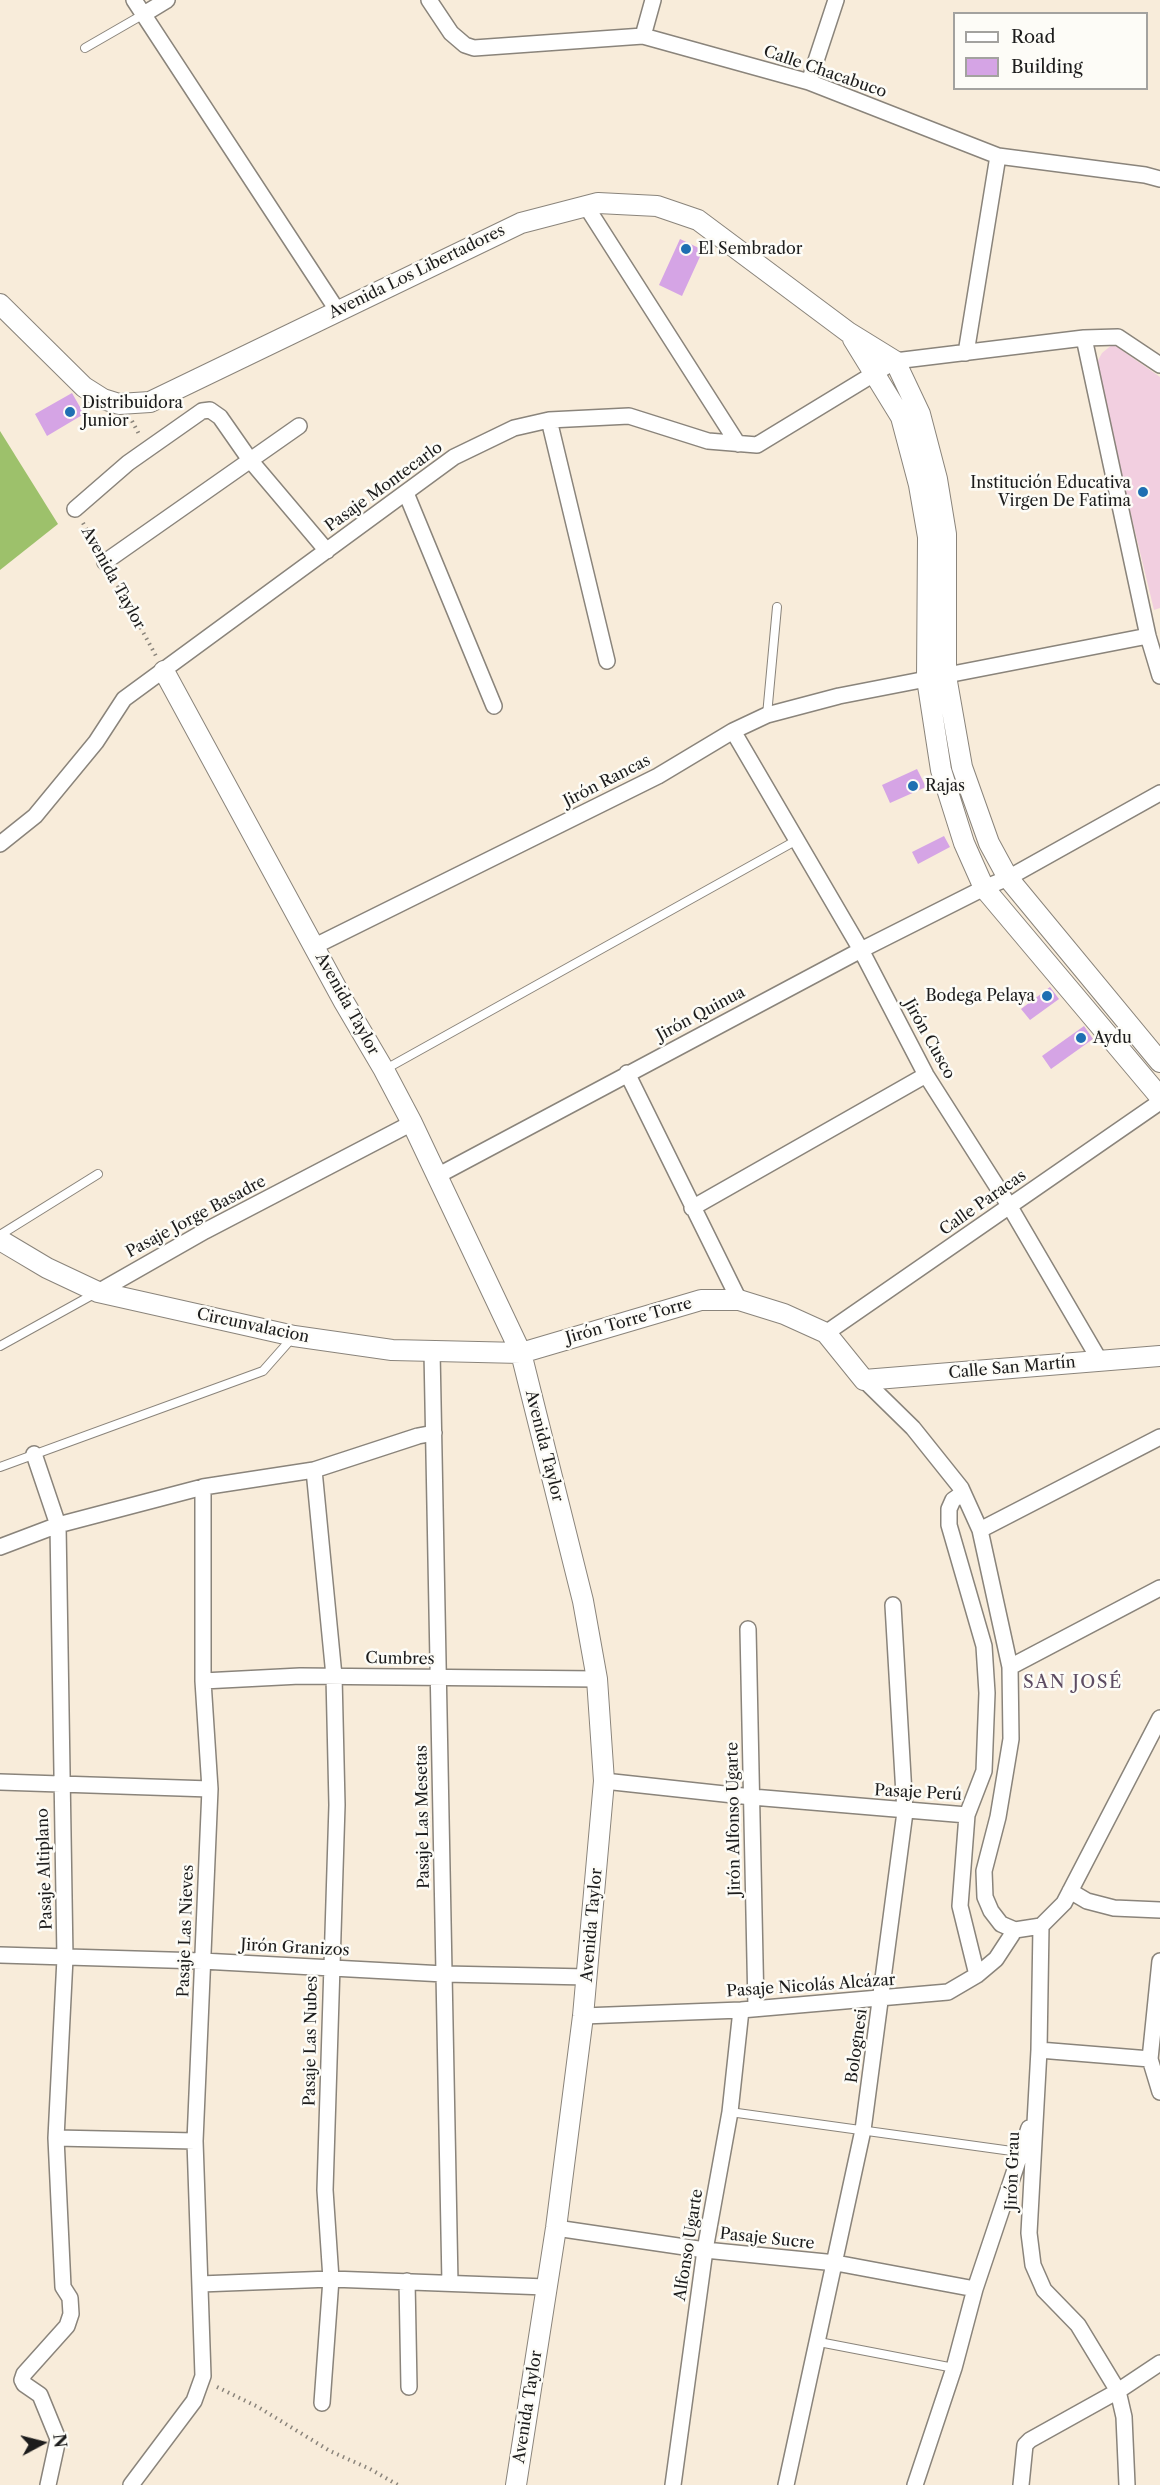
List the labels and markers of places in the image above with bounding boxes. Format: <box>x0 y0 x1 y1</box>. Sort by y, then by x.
place label: El Sembrador <box>698 239 803 259</box>
marker: El Sembrador <box>679 242 693 256</box>
place label: Distribuidora Junior <box>82 393 183 431</box>
marker: Distribuidora Junior <box>63 405 77 419</box>
place label: Institución Educativa Virgen De Fatima <box>970 473 1131 511</box>
marker: Institución Educativa Virgen De Fatima <box>1136 485 1150 499</box>
place label: Rajas <box>925 776 965 796</box>
marker: Rajas <box>906 779 920 793</box>
place label: Bodega Pelaya <box>925 986 1035 1006</box>
marker: Bodega Pelaya <box>1040 989 1054 1003</box>
place label: Aydu <box>1093 1028 1132 1048</box>
marker: Aydu <box>1074 1031 1088 1045</box>

